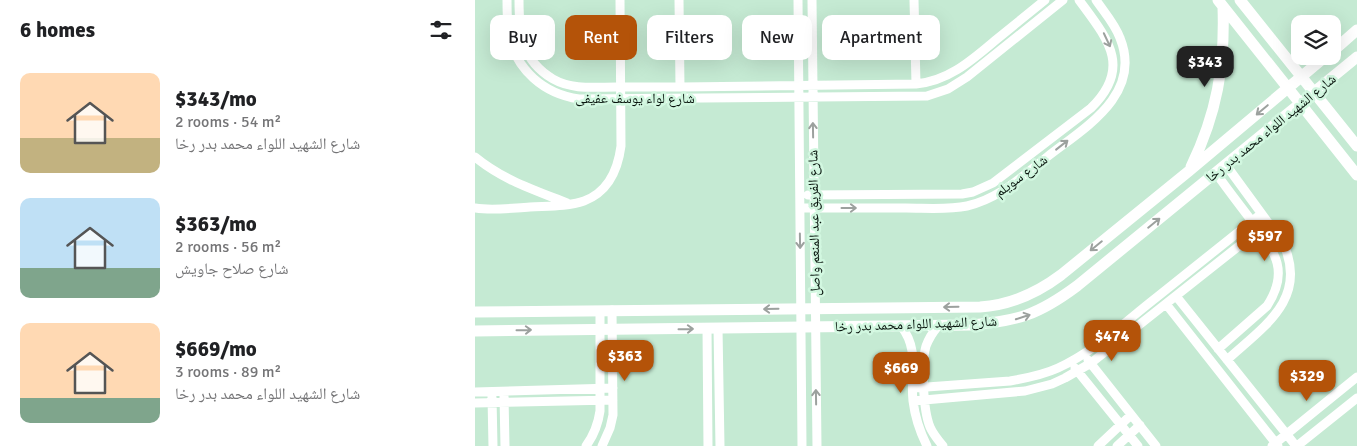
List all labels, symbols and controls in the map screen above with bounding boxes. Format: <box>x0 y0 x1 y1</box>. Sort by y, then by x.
chip: Buy <box>490 15 555 60</box>
chip: Rent <box>565 15 637 60</box>
chip: Filters <box>647 15 732 60</box>
chip: New <box>742 15 812 60</box>
chip: Apartment <box>822 15 940 60</box>
map controls <box>1291 15 1341 65</box>
button: layers <box>1291 15 1341 65</box>
icon: filters <box>427 16 455 44</box>
text: 6 homes <box>20 17 95 43</box>
one-way arrow <box>1102 32 1112 47</box>
pin: $343 <box>1175 46 1235 88</box>
text: $343 <box>1188 52 1222 72</box>
street label: شارع الشهيد اللواء محمد بدر رخا <box>1203 70 1340 186</box>
text: $343/mo <box>175 86 257 112</box>
street label: شارع لواء يوسف عفيفى <box>575 90 695 108</box>
icon: home <box>60 93 120 153</box>
one-way arrow <box>1256 105 1269 116</box>
text: 2 rooms · 54 m² <box>175 112 281 132</box>
one-way arrow <box>808 122 818 138</box>
text: شارع الشهيد اللواء محمد بدر رخا <box>175 134 360 154</box>
one-way arrow <box>1055 140 1068 151</box>
street label: شارع الفريق عبد المنعم واصل <box>804 150 825 296</box>
street label: شارع سويلم <box>991 151 1051 202</box>
one-way arrow <box>840 203 856 213</box>
text: $363/mo <box>175 211 257 237</box>
icon: home <box>60 218 120 278</box>
one-way arrow <box>1148 218 1161 229</box>
pin: $597 <box>1235 220 1295 262</box>
text: $597 <box>1248 226 1282 246</box>
one-way arrow <box>795 232 805 249</box>
text: 2 rooms · 56 m² <box>175 237 281 257</box>
one-way arrow <box>1090 241 1103 252</box>
text: شارع صلاح جاويش <box>175 259 288 279</box>
one-way arrow <box>943 302 960 312</box>
one-way arrow <box>763 304 780 314</box>
one-way arrow <box>1015 312 1030 321</box>
street label: شارع الشهيد اللواء محمد بدر رخا <box>835 313 997 336</box>
pin: $474 <box>1082 320 1142 362</box>
one-way arrow <box>678 324 694 333</box>
one-way arrow <box>515 325 531 335</box>
text: $474 <box>1095 326 1129 346</box>
text: $669/mo <box>175 336 257 362</box>
pin: $363 <box>595 340 655 382</box>
icon: home <box>60 343 120 403</box>
text: $363 <box>608 346 642 366</box>
pin: $669 <box>871 352 931 394</box>
text: $669 <box>884 358 918 378</box>
pin: $329 <box>1277 360 1337 402</box>
text: 3 rooms · 89 m² <box>175 362 281 382</box>
text: $329 <box>1290 366 1324 386</box>
text: شارع الشهيد اللواء محمد بدر رخا <box>175 384 360 404</box>
one-way arrow <box>811 390 821 406</box>

